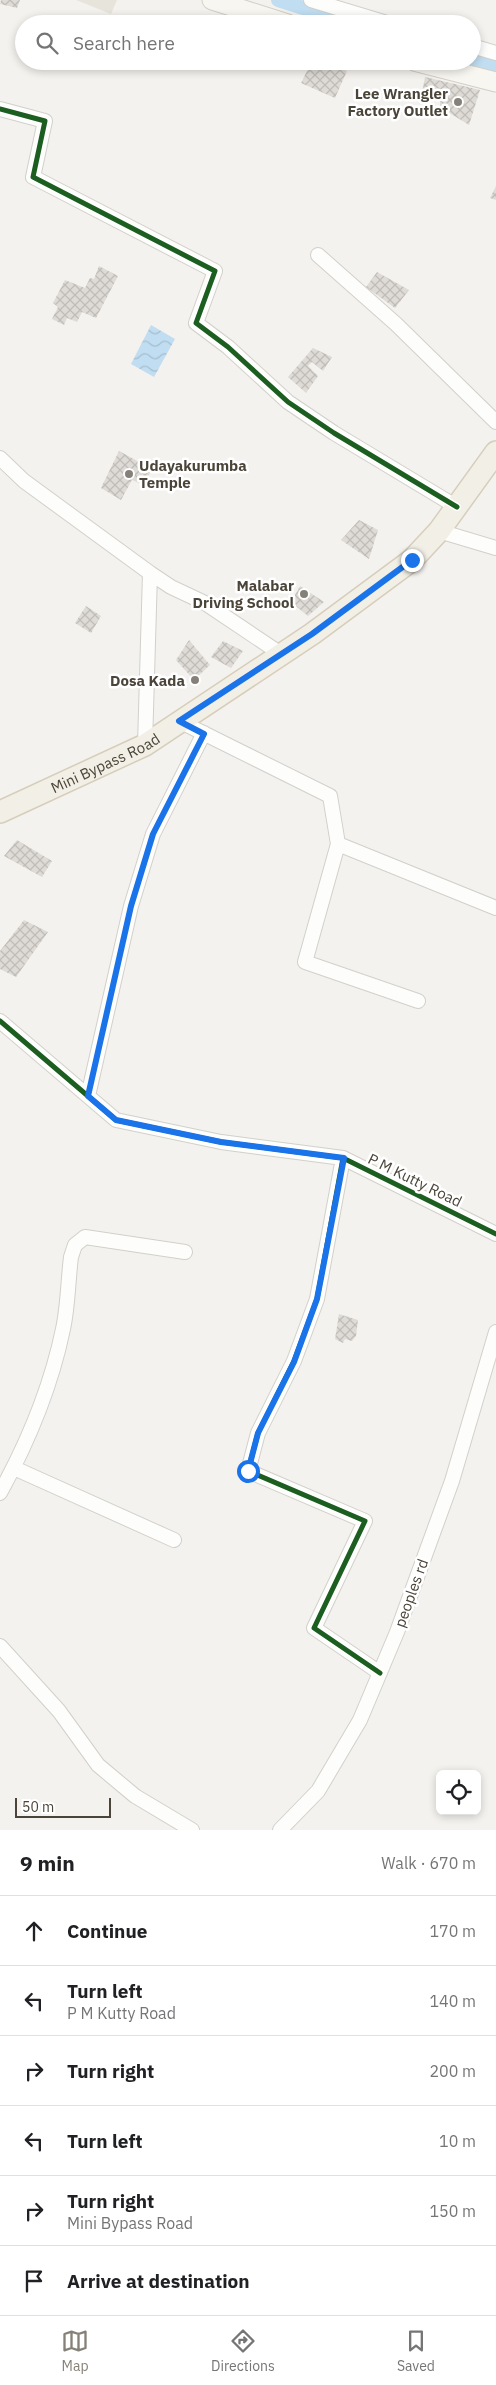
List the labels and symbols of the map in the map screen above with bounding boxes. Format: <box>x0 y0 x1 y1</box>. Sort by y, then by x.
place label: Lee Wrangler Factory Outlet <box>348 84 448 120</box>
marker: Lee Wrangler Factory Outlet <box>452 96 464 108</box>
place label: Udayakurumba Temple <box>139 456 247 492</box>
marker: Udayakurumba Temple <box>123 468 135 480</box>
route end <box>401 549 424 572</box>
place label: Malabar Driving School <box>193 576 294 612</box>
marker: Malabar Driving School <box>298 588 310 600</box>
place label: Dosa Kada <box>110 671 185 690</box>
marker: Dosa Kada <box>189 674 201 686</box>
street label: Mini Bypass Road <box>48 729 163 797</box>
street label: P M Kutty Road <box>365 1149 465 1211</box>
route start <box>237 1460 260 1483</box>
street label: peoples rd <box>390 1556 432 1630</box>
scale bar <box>15 1795 111 1818</box>

